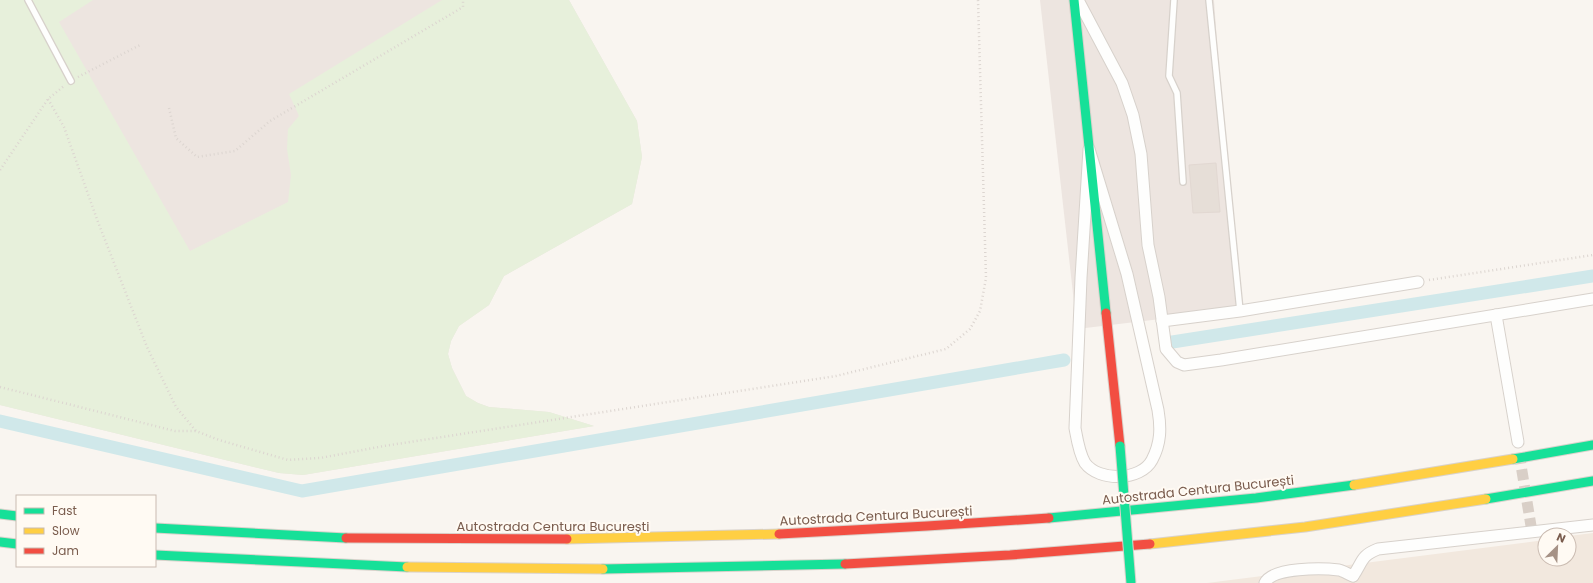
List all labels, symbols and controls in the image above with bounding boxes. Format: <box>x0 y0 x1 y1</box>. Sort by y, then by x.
street label: Autostrada Centura București <box>1101 470 1295 510</box>
legend <box>16 495 156 567</box>
street label: Autostrada Centura București <box>779 501 973 531</box>
text: Fast <box>52 502 77 519</box>
street label: Autostrada Centura București <box>456 517 650 536</box>
text: Slow <box>52 522 80 539</box>
north arrow <box>1537 527 1577 567</box>
text: N <box>1554 529 1568 547</box>
text: Jam <box>52 542 79 559</box>

